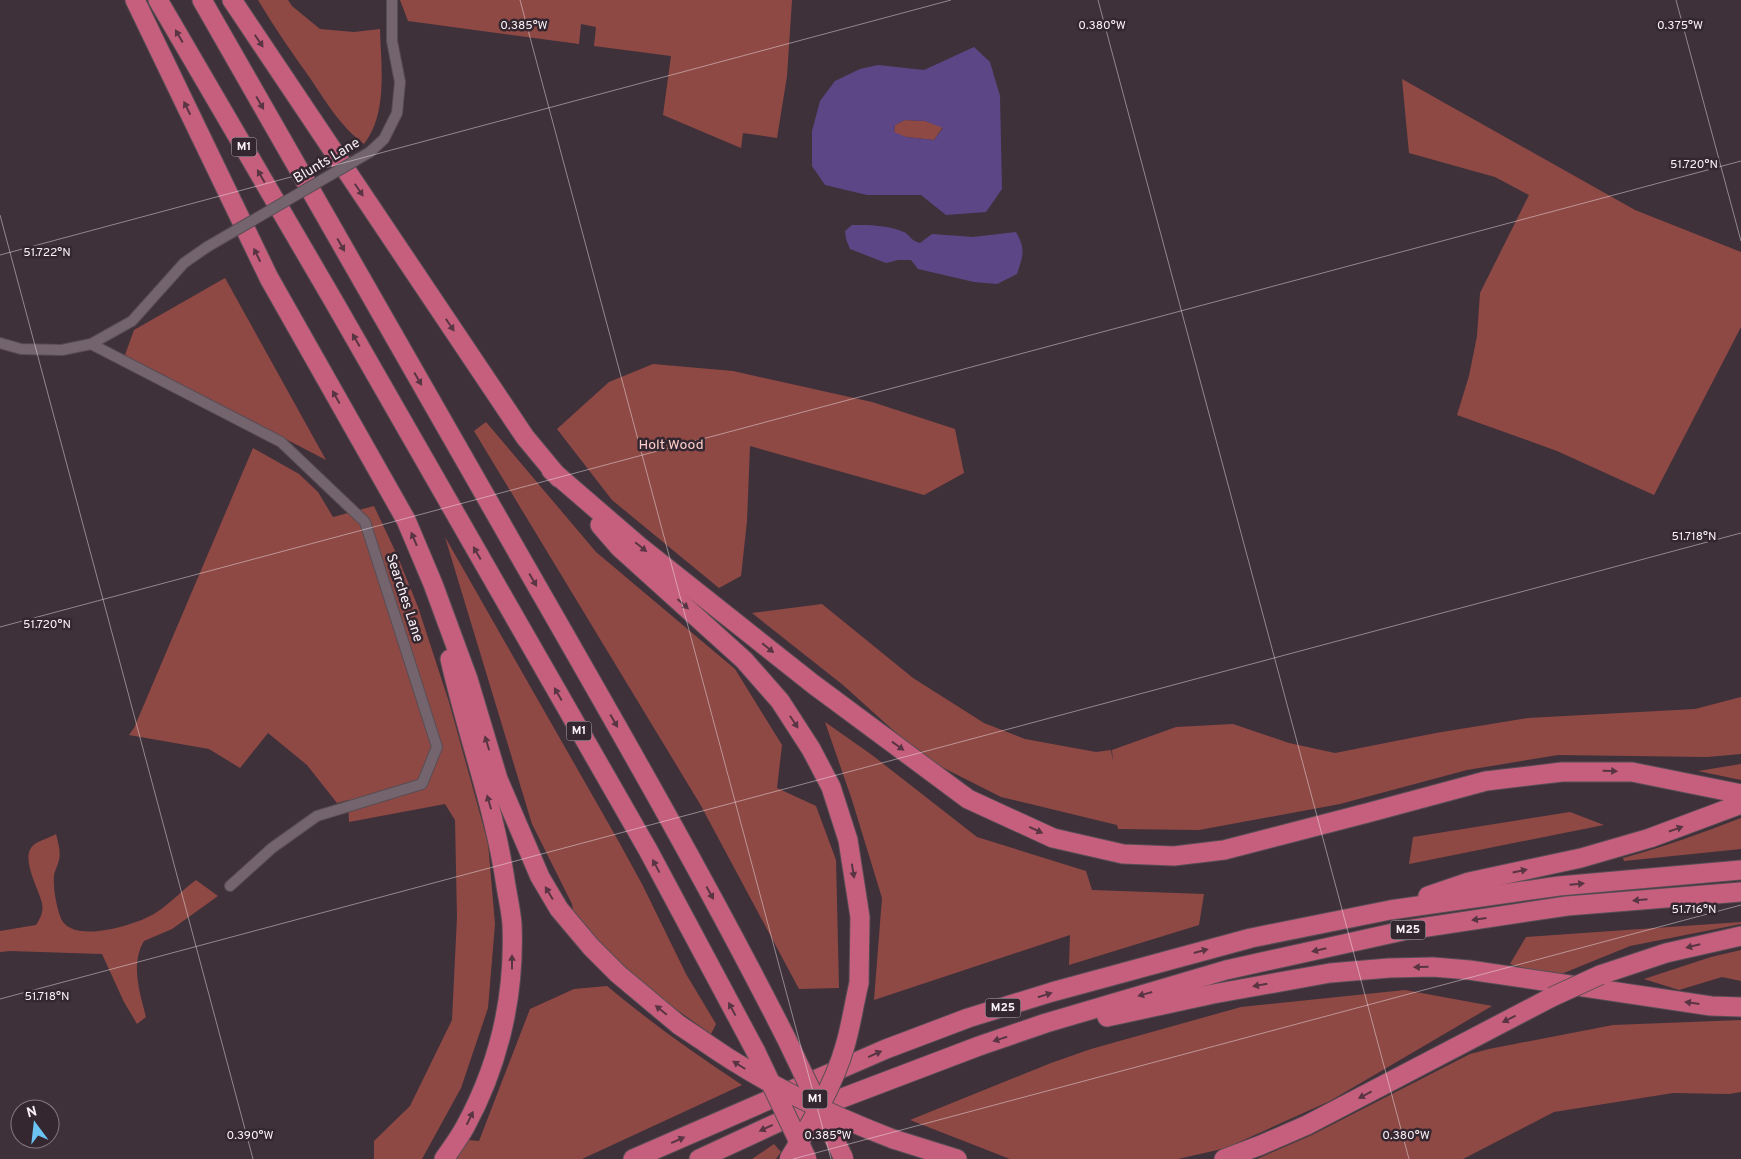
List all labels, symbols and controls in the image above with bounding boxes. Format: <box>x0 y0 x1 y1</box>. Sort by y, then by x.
text: 0.385°W <box>500 18 548 34</box>
text: 0.380°W <box>1078 18 1126 34</box>
text: 0.375°W <box>1657 18 1703 34</box>
one-way arrow <box>175 28 183 43</box>
one-way arrow <box>254 34 264 47</box>
one-way arrow <box>256 97 265 110</box>
one-way arrow <box>183 101 191 115</box>
street label: Blunts Lane <box>291 135 363 187</box>
road number: M1 <box>232 138 256 156</box>
text: 51.720°N <box>1670 157 1718 173</box>
one-way arrow <box>256 169 265 183</box>
one-way arrow <box>354 183 364 197</box>
one-way arrow <box>336 238 345 251</box>
text: 51.722°N <box>23 245 71 261</box>
one-way arrow <box>253 247 262 262</box>
one-way arrow <box>445 318 455 332</box>
one-way arrow <box>352 333 360 347</box>
one-way arrow <box>413 372 422 386</box>
one-way arrow <box>332 389 340 404</box>
park label: Holt Wood <box>638 437 704 454</box>
text: 51.718°N <box>1671 529 1717 545</box>
one-way arrow <box>409 532 417 546</box>
one-way arrow <box>635 541 647 552</box>
one-way arrow <box>473 547 482 560</box>
street label: Searches Lane <box>382 552 426 644</box>
one-way arrow <box>529 573 538 586</box>
one-way arrow <box>676 598 688 610</box>
text: 51.720°N <box>23 617 71 633</box>
one-way arrow <box>761 643 774 654</box>
one-way arrow <box>554 687 562 702</box>
one-way arrow <box>610 714 619 727</box>
one-way arrow <box>789 715 798 729</box>
road number: M1 <box>566 721 592 740</box>
one-way arrow <box>483 735 491 750</box>
one-way arrow <box>891 741 904 751</box>
one-way arrow <box>1603 768 1619 776</box>
one-way arrow <box>484 794 492 809</box>
one-way arrow <box>1669 824 1684 832</box>
one-way arrow <box>1029 826 1043 834</box>
one-way arrow <box>652 859 660 873</box>
one-way arrow <box>849 864 857 880</box>
one-way arrow <box>1512 867 1528 875</box>
one-way arrow <box>1569 880 1585 888</box>
one-way arrow <box>545 886 554 899</box>
one-way arrow <box>706 886 714 900</box>
one-way arrow <box>1632 896 1648 904</box>
text: 51.716°N <box>1672 902 1716 918</box>
one-way arrow <box>1470 915 1486 923</box>
road number: M25 <box>1390 920 1426 940</box>
one-way arrow <box>1686 942 1701 950</box>
one-way arrow <box>1312 946 1327 954</box>
one-way arrow <box>1194 947 1209 955</box>
one-way arrow <box>508 954 516 970</box>
one-way arrow <box>1413 963 1429 971</box>
one-way arrow <box>1251 982 1267 990</box>
text: 51.718°N <box>24 989 70 1005</box>
one-way arrow <box>1038 990 1053 998</box>
one-way arrow <box>1137 991 1152 999</box>
road number: M25 <box>986 998 1020 1018</box>
one-way arrow <box>1684 999 1700 1007</box>
one-way arrow <box>728 1002 736 1017</box>
one-way arrow <box>654 1004 667 1015</box>
one-way arrow <box>1502 1015 1516 1023</box>
one-way arrow <box>992 1035 1007 1043</box>
one-way arrow <box>868 1049 882 1057</box>
one-way arrow <box>732 1061 745 1070</box>
road number: M1 <box>802 1090 828 1108</box>
one-way arrow <box>1358 1091 1372 1099</box>
north arrow <box>10 1099 60 1149</box>
text: N <box>25 1103 39 1122</box>
one-way arrow <box>466 1111 474 1125</box>
one-way arrow <box>759 1124 773 1132</box>
text: 0.390°W <box>226 1128 274 1144</box>
text: 0.385°W <box>804 1128 852 1144</box>
text: 0.380°W <box>1382 1128 1430 1144</box>
one-way arrow <box>671 1135 685 1143</box>

